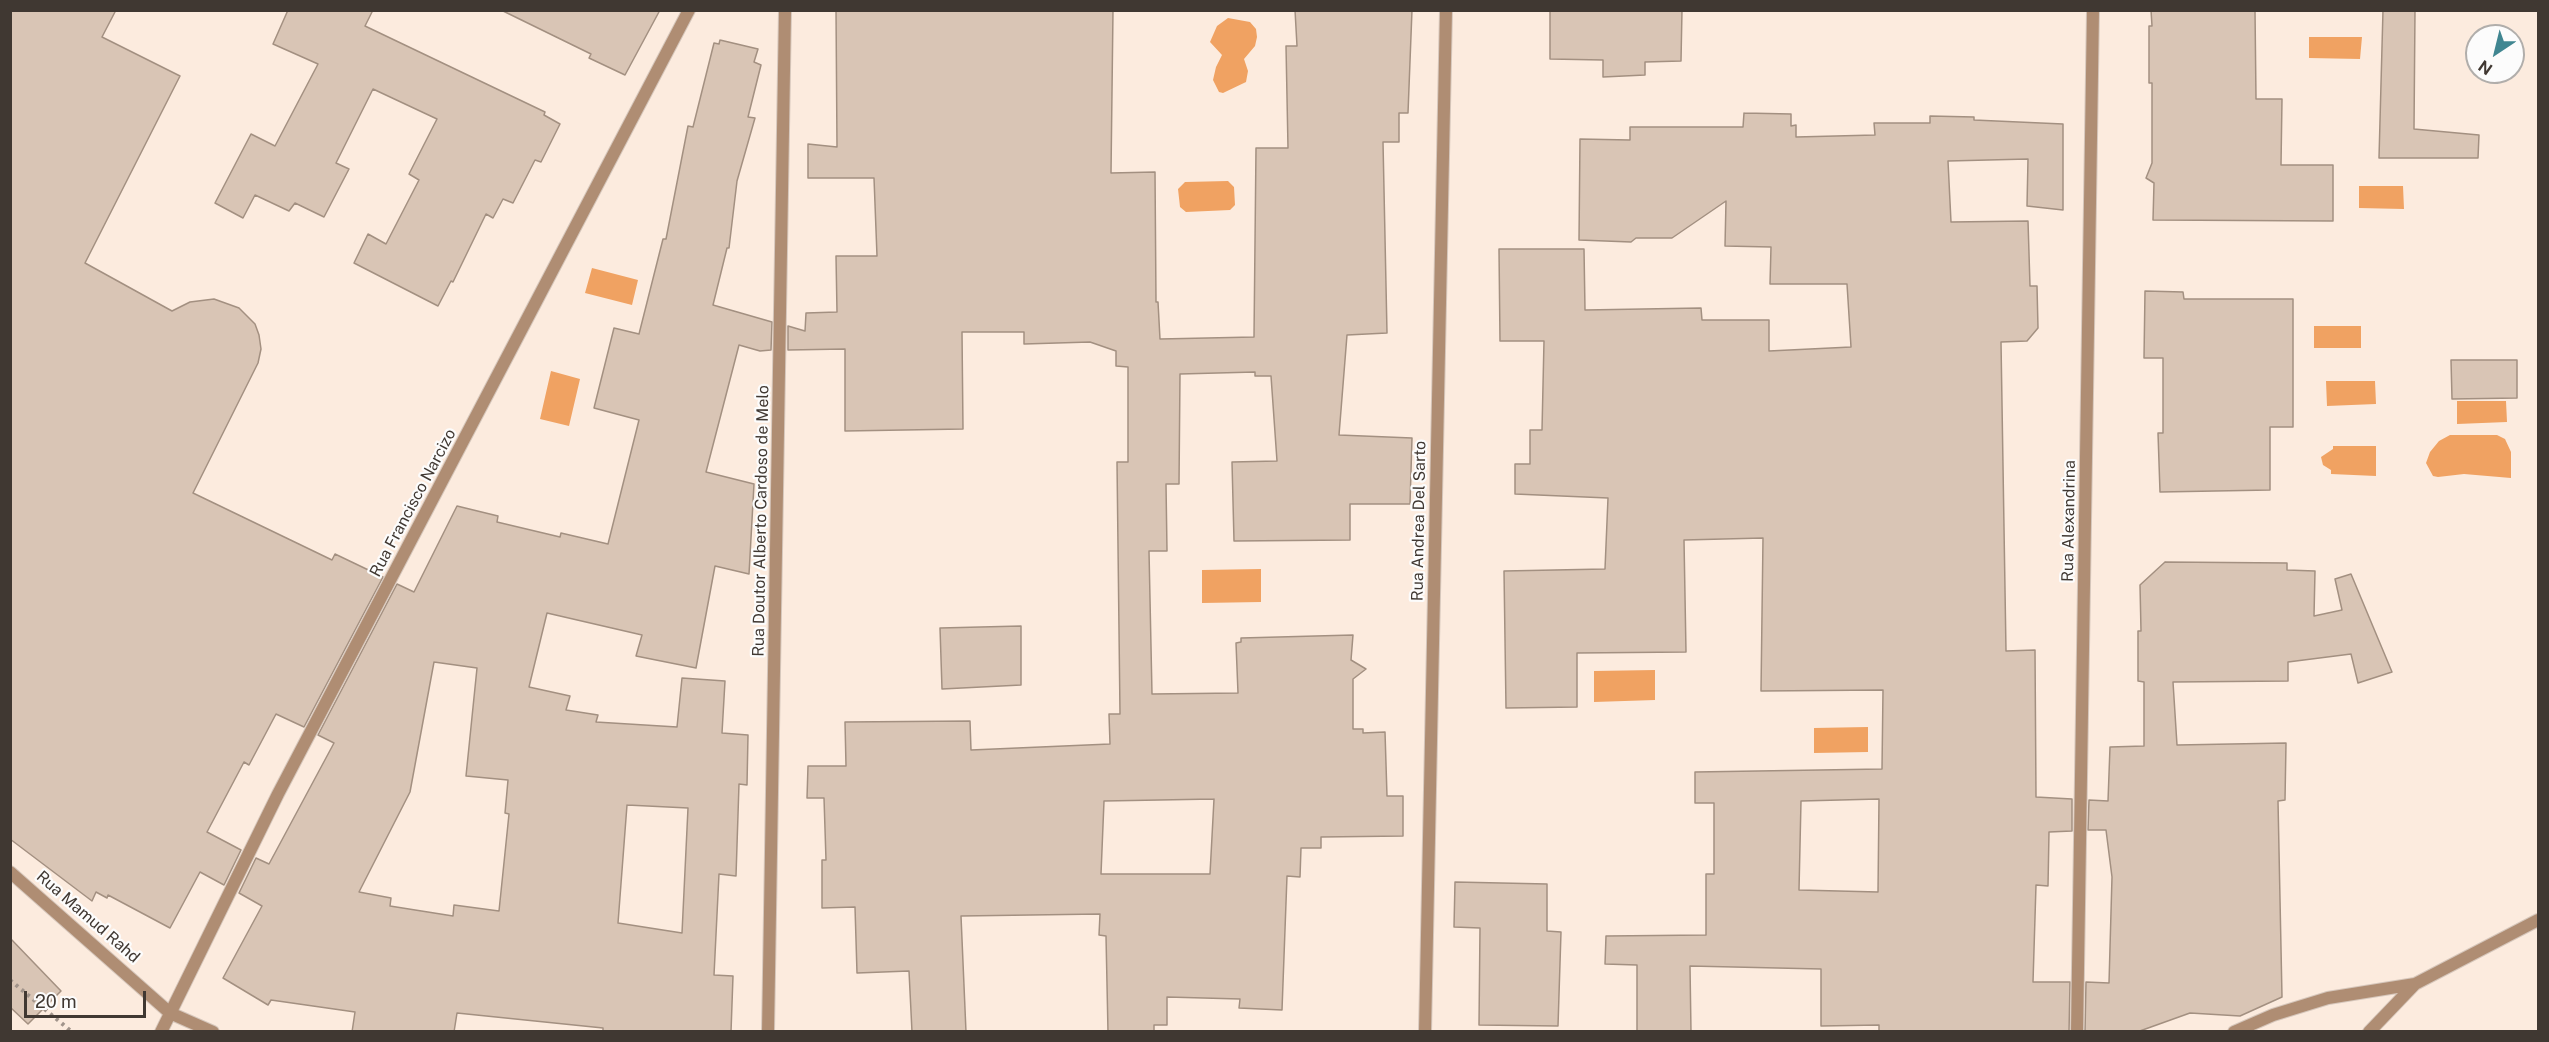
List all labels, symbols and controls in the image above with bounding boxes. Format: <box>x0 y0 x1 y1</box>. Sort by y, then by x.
north arrow <box>2465 24 2525 84</box>
text: N <box>2475 56 2496 79</box>
street label: Rua Doutor Alberto Cardoso de Melo <box>749 385 773 657</box>
street label: Rua Francisco Narcizo <box>366 426 460 580</box>
street label: Rua Andrea Del Sarto <box>1408 441 1430 601</box>
street label: Rua Alexandrina <box>2058 460 2080 582</box>
street label: Rua Mamud Rahd <box>32 867 144 967</box>
scale bar <box>27 979 148 1017</box>
text: 20 m <box>35 991 77 1012</box>

